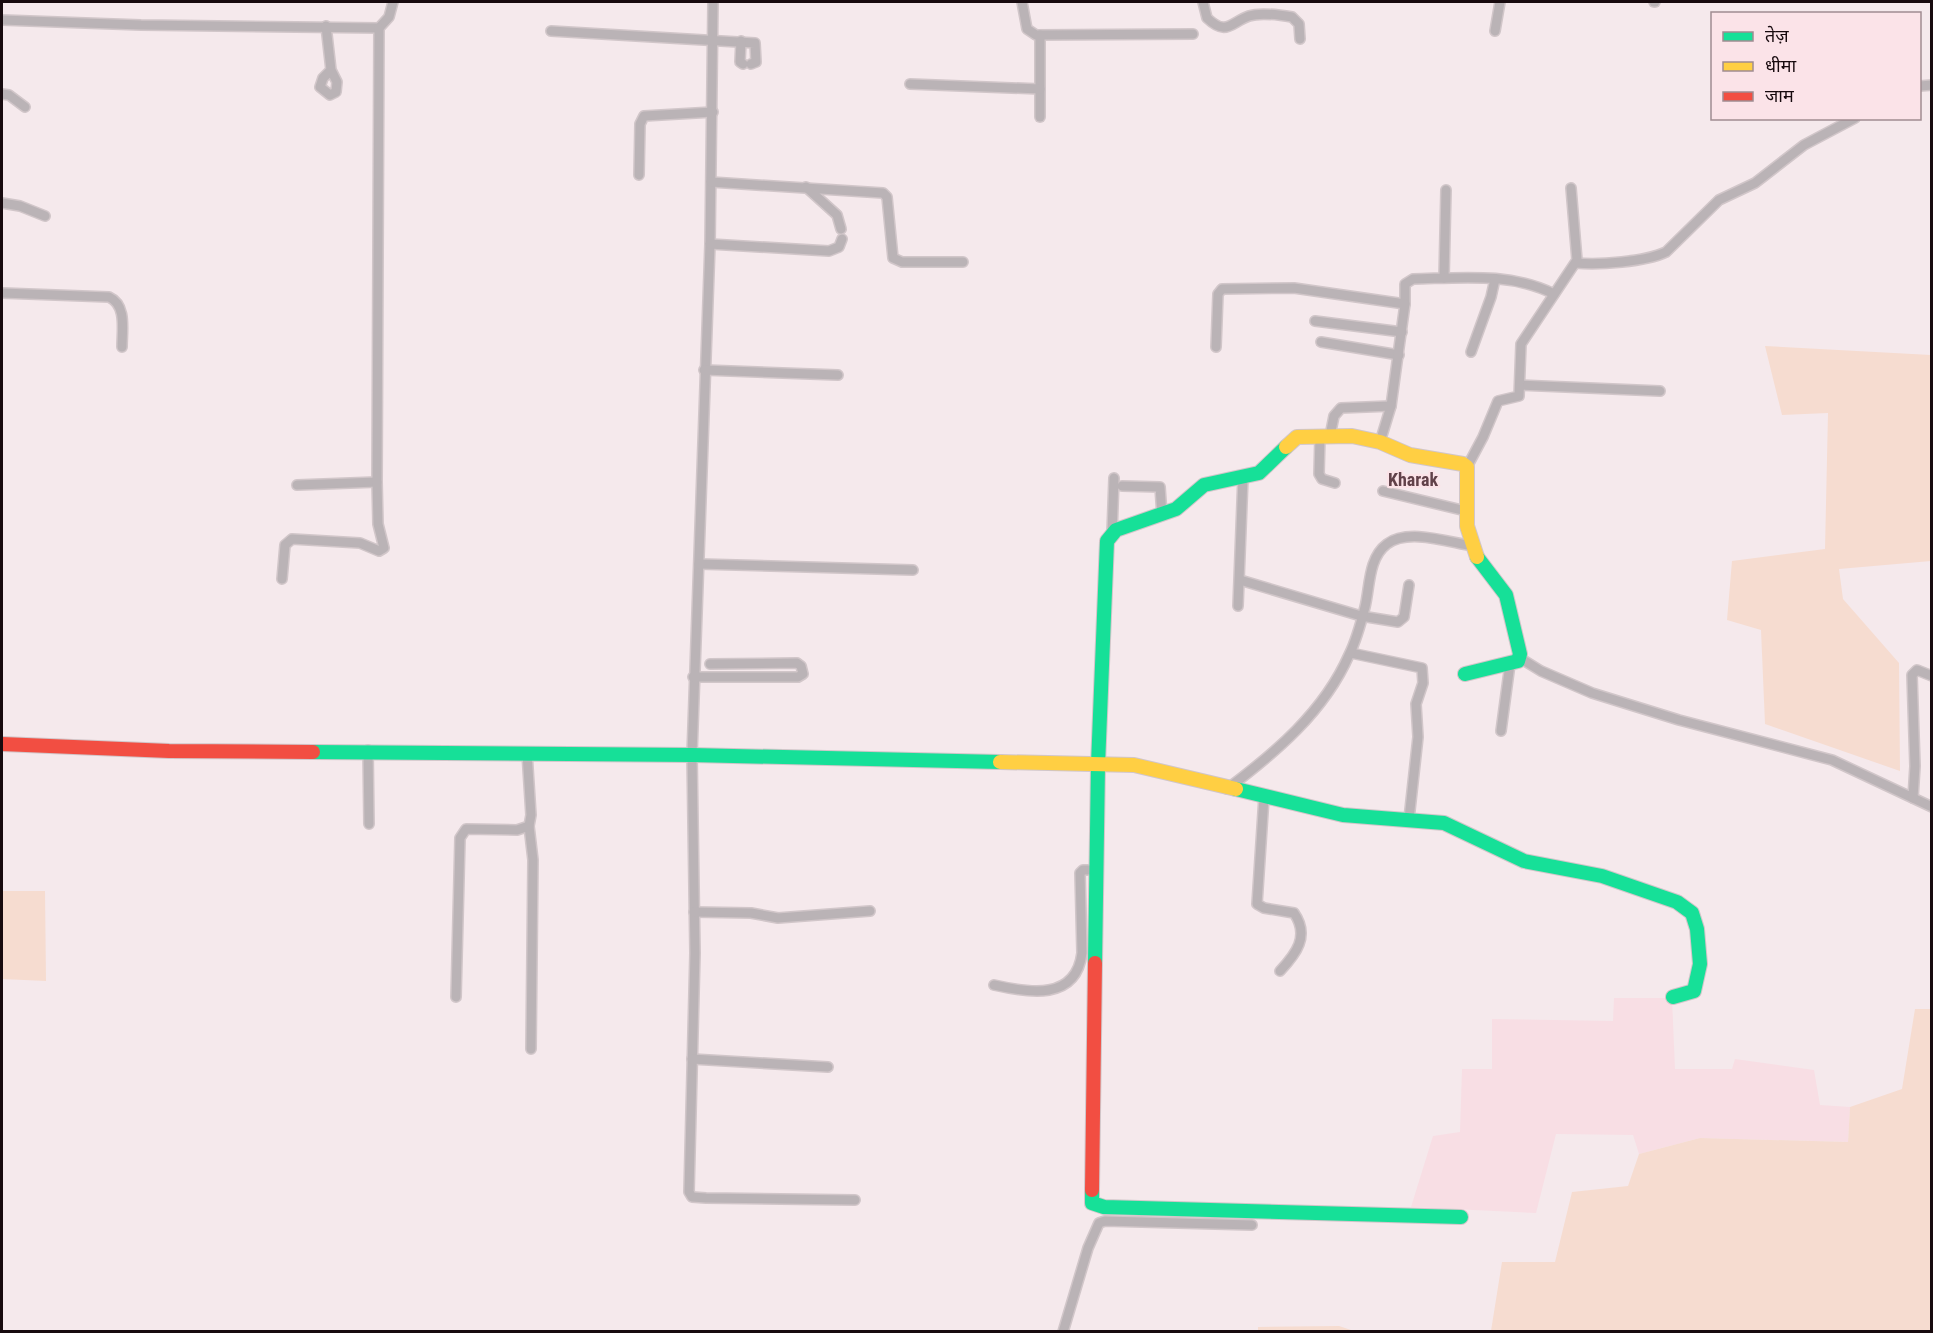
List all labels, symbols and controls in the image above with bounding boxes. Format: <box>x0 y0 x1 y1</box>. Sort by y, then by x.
legend <box>1711 12 1921 120</box>
text: तेज़ <box>1765 25 1789 46</box>
text: धीमा <box>1765 55 1796 76</box>
text: जाम <box>1765 85 1795 106</box>
district label: Kharak <box>1388 469 1438 490</box>

